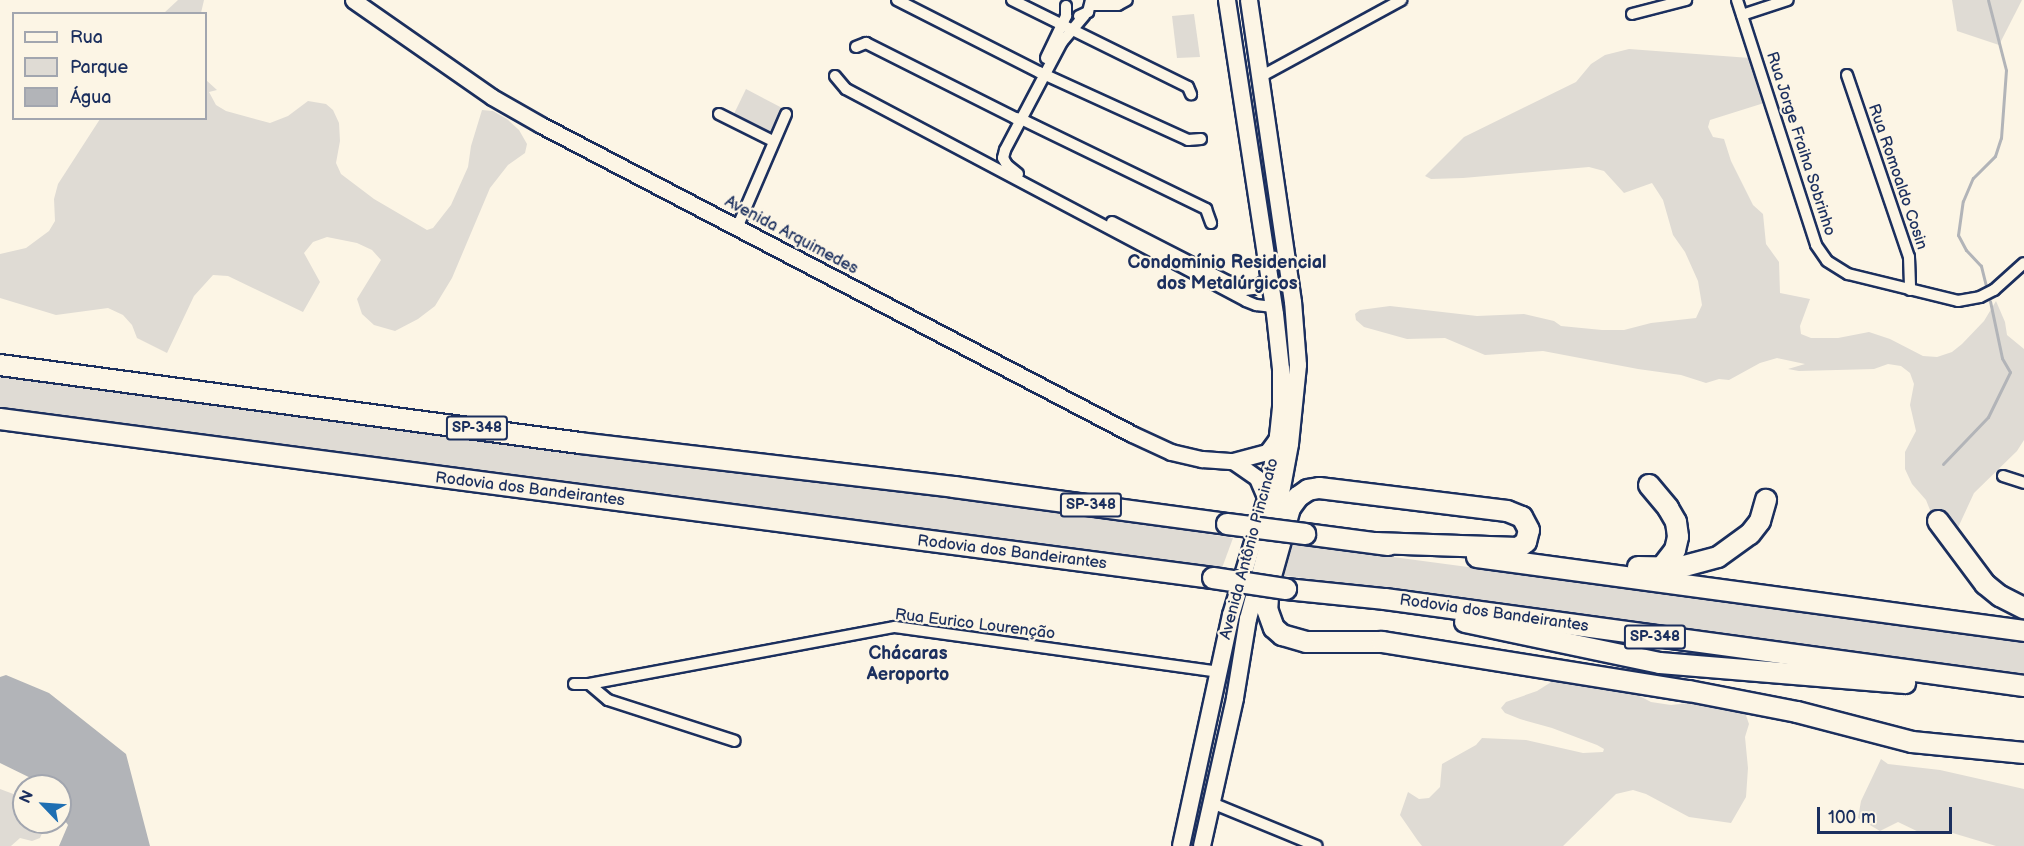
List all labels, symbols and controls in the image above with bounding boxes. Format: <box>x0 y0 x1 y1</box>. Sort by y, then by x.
legend <box>12 12 207 120</box>
text: Rua <box>70 27 103 48</box>
street label: Rua Jorge Fraiha Sobrinho <box>1761 49 1839 239</box>
text: Parque <box>70 57 128 78</box>
text: Água <box>70 87 111 108</box>
street label: Rua Romoaldo Cosin <box>1863 102 1931 252</box>
street label: Avenida Arquimedes <box>721 193 861 279</box>
district label: Condomínio Residencial dos Metalúrgicos <box>1127 253 1327 296</box>
road number: SP-348 <box>446 416 508 440</box>
street label: Avenida Antônio Pincinato <box>1217 456 1283 642</box>
street label: Rodovia dos Bandeirantes <box>434 469 626 511</box>
road number: SP-348 <box>1060 493 1122 517</box>
street label: Rodovia dos Bandeirantes <box>916 532 1108 574</box>
street label: Rodovia dos Bandeirantes <box>1398 591 1590 637</box>
street label: Rua Eurico Lourenção <box>894 606 1056 644</box>
road number: SP-348 <box>1624 625 1686 649</box>
district label: Chácaras Aeroporto <box>867 644 949 686</box>
north arrow <box>12 774 72 834</box>
text: N <box>16 788 38 806</box>
scale bar <box>1820 795 1955 833</box>
text: 100 m <box>1828 807 1876 828</box>

